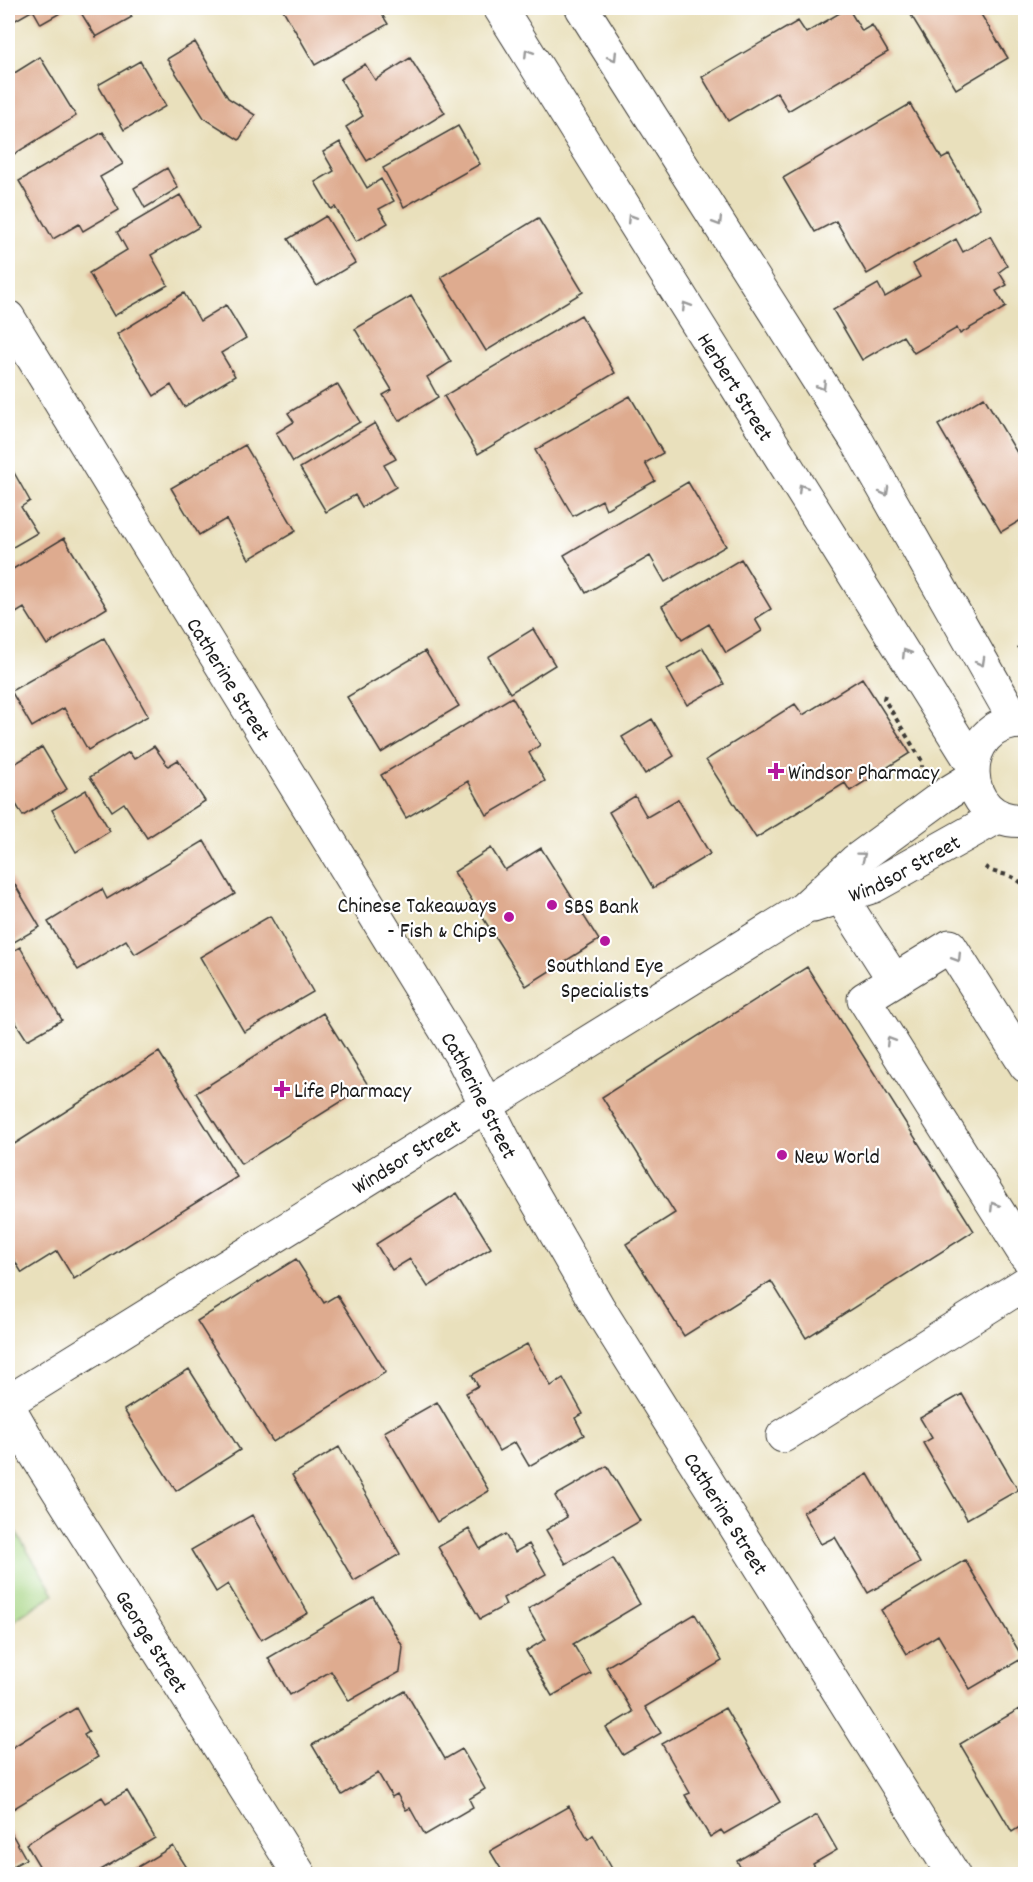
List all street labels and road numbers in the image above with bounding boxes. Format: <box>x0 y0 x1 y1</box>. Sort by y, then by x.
street label: Herbert Street <box>688 328 779 448</box>
street label: Catherine Street <box>177 613 276 748</box>
street label: Windsor Street <box>845 828 967 912</box>
street label: Catherine Street <box>431 1027 523 1165</box>
street label: Windsor Street <box>347 1113 468 1204</box>
street label: Catherine Street <box>674 1447 774 1582</box>
street label: George Street <box>106 1585 194 1700</box>

